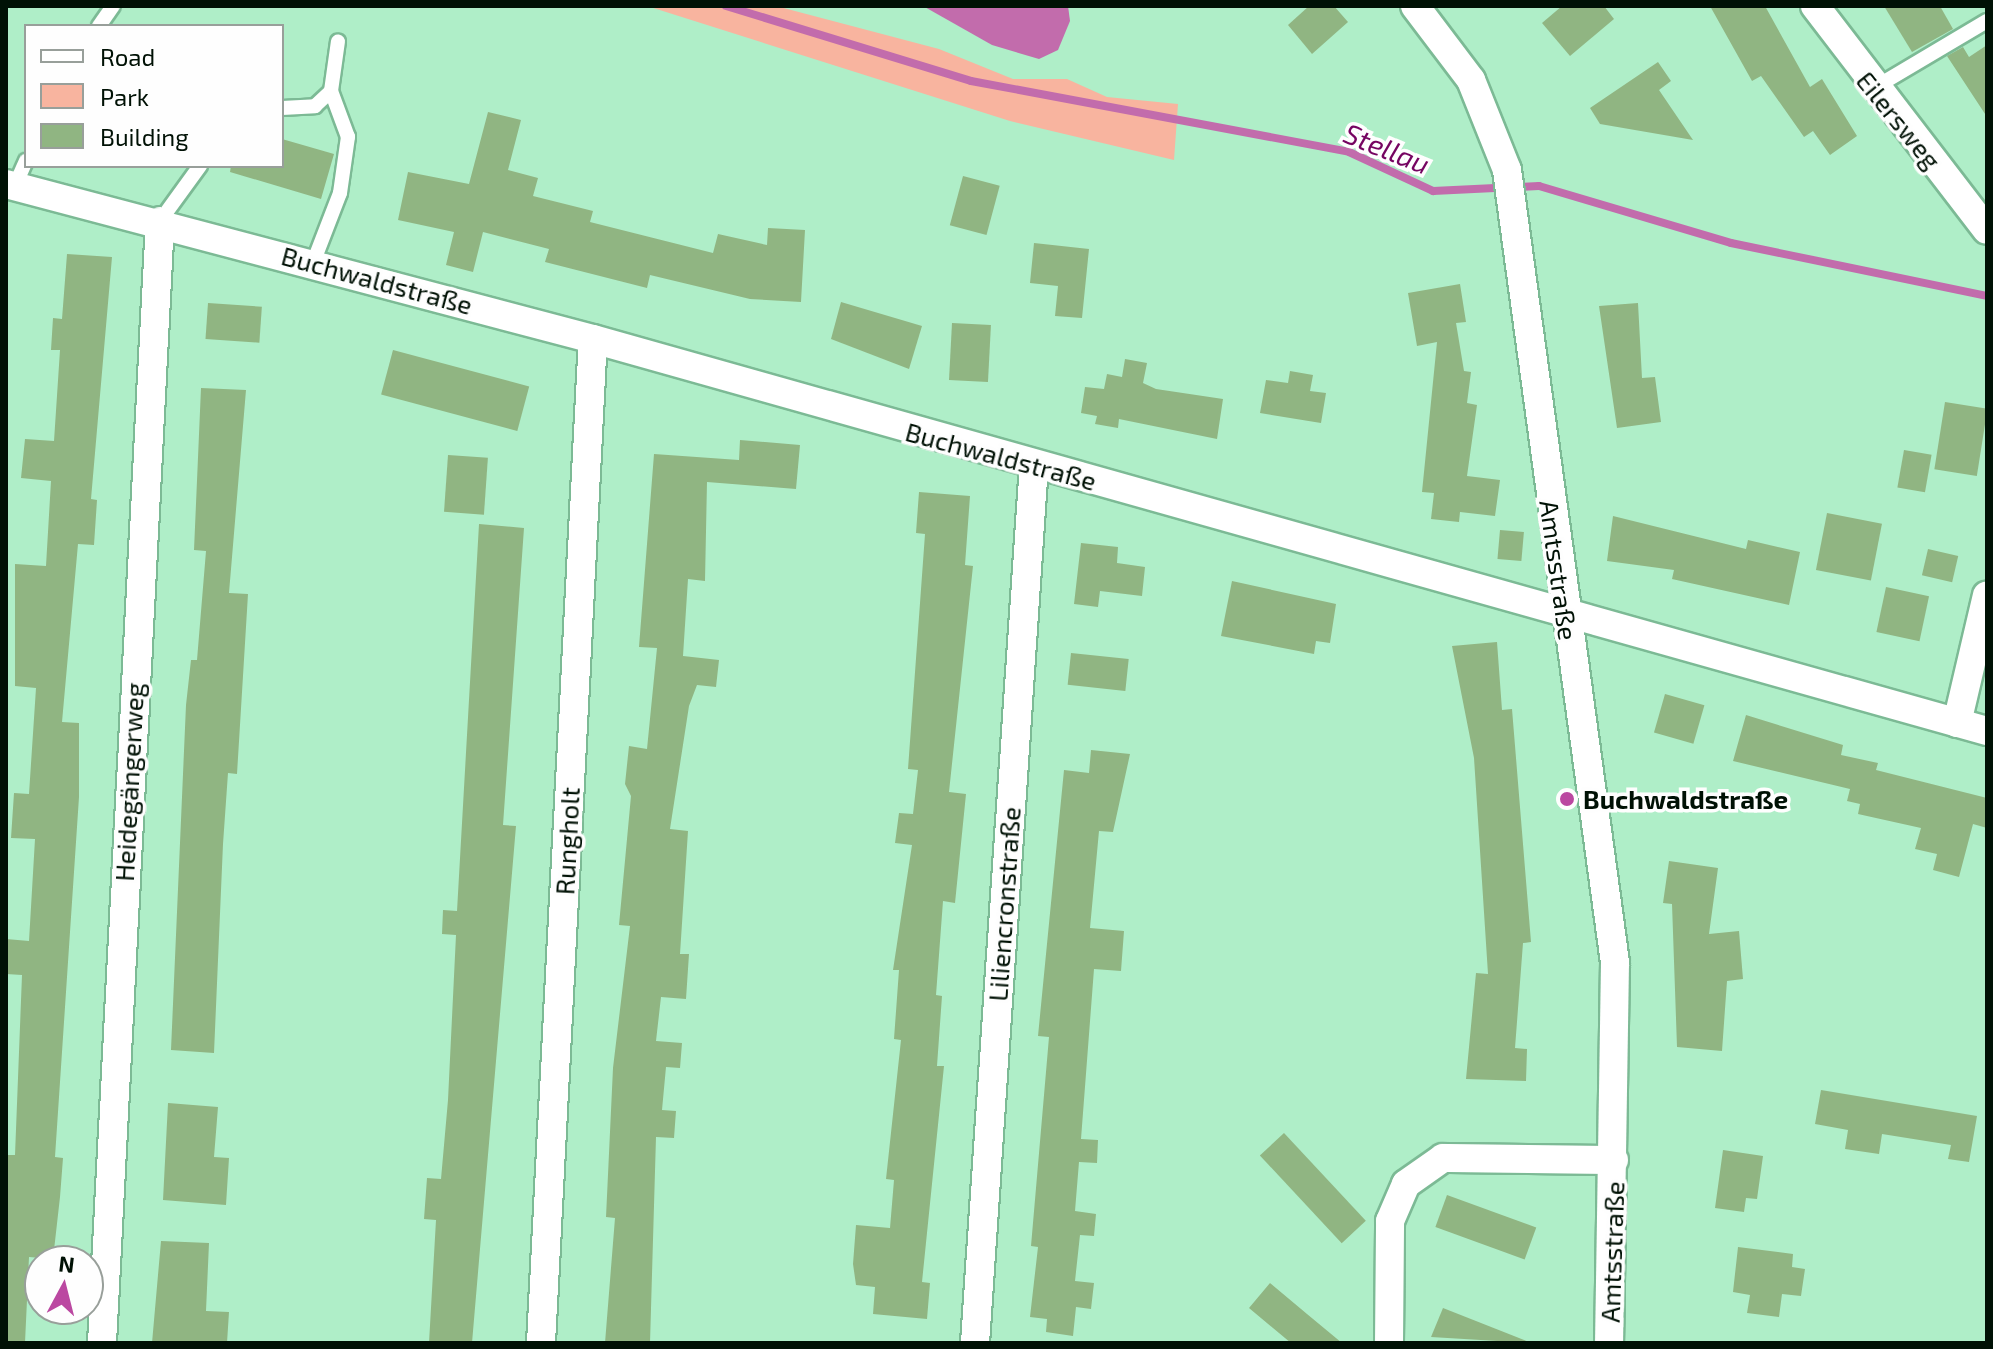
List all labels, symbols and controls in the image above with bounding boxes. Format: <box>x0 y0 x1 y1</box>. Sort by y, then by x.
legend <box>24 24 284 168</box>
text: Road <box>100 42 155 71</box>
street label: Eilersweg <box>1850 65 1948 175</box>
text: Park <box>100 82 149 111</box>
water label: Stellau <box>1339 116 1435 180</box>
text: Building <box>100 122 189 151</box>
street label: Buchwaldstraße <box>278 240 476 320</box>
street label: Buchwaldstraße <box>902 416 1100 496</box>
street label: Amtsstraße <box>1534 498 1584 642</box>
street label: Heidegängerweg <box>108 682 150 882</box>
place label: Buchwaldstraße <box>1583 783 1788 815</box>
street label: Rungholt <box>549 786 585 896</box>
marker: Buchwaldstraße <box>1558 790 1576 808</box>
street label: Liliencronstraße <box>982 806 1026 1002</box>
street label: Amtsstraße <box>1594 1181 1630 1323</box>
north arrow <box>24 1245 104 1325</box>
text: N <box>57 1249 76 1277</box>

